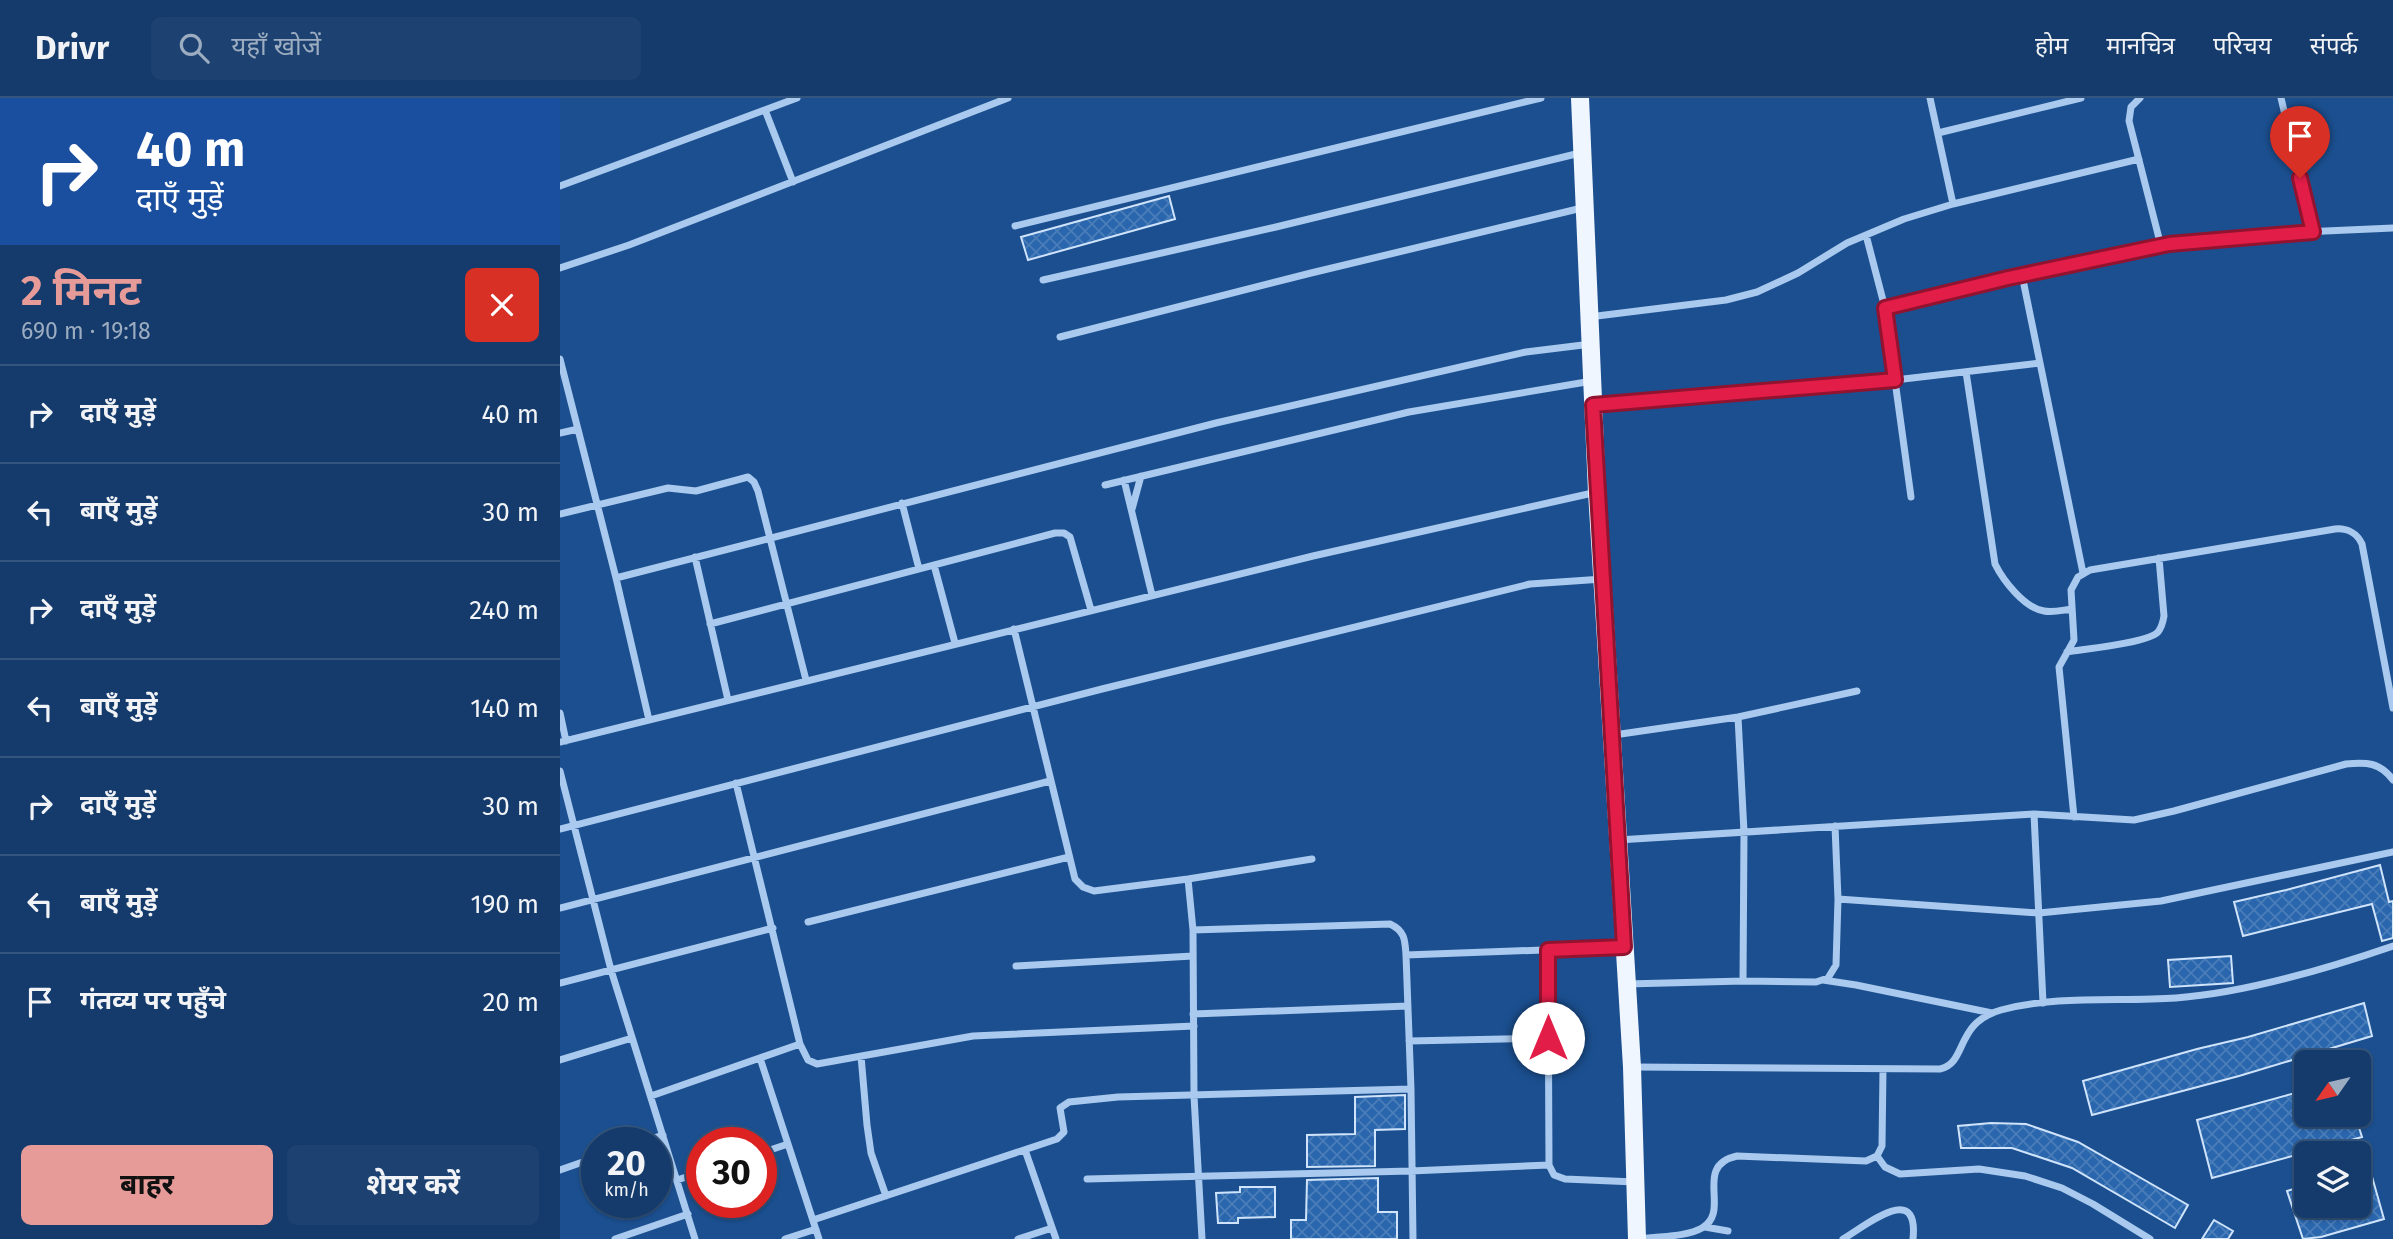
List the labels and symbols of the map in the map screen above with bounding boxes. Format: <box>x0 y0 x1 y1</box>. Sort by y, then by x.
pin <box>2270 106 2330 178</box>
position arrow <box>1511 1001 1585 1075</box>
north arrow <box>2294 1050 2371 1127</box>
speed limit sign: 30 <box>686 1127 777 1218</box>

